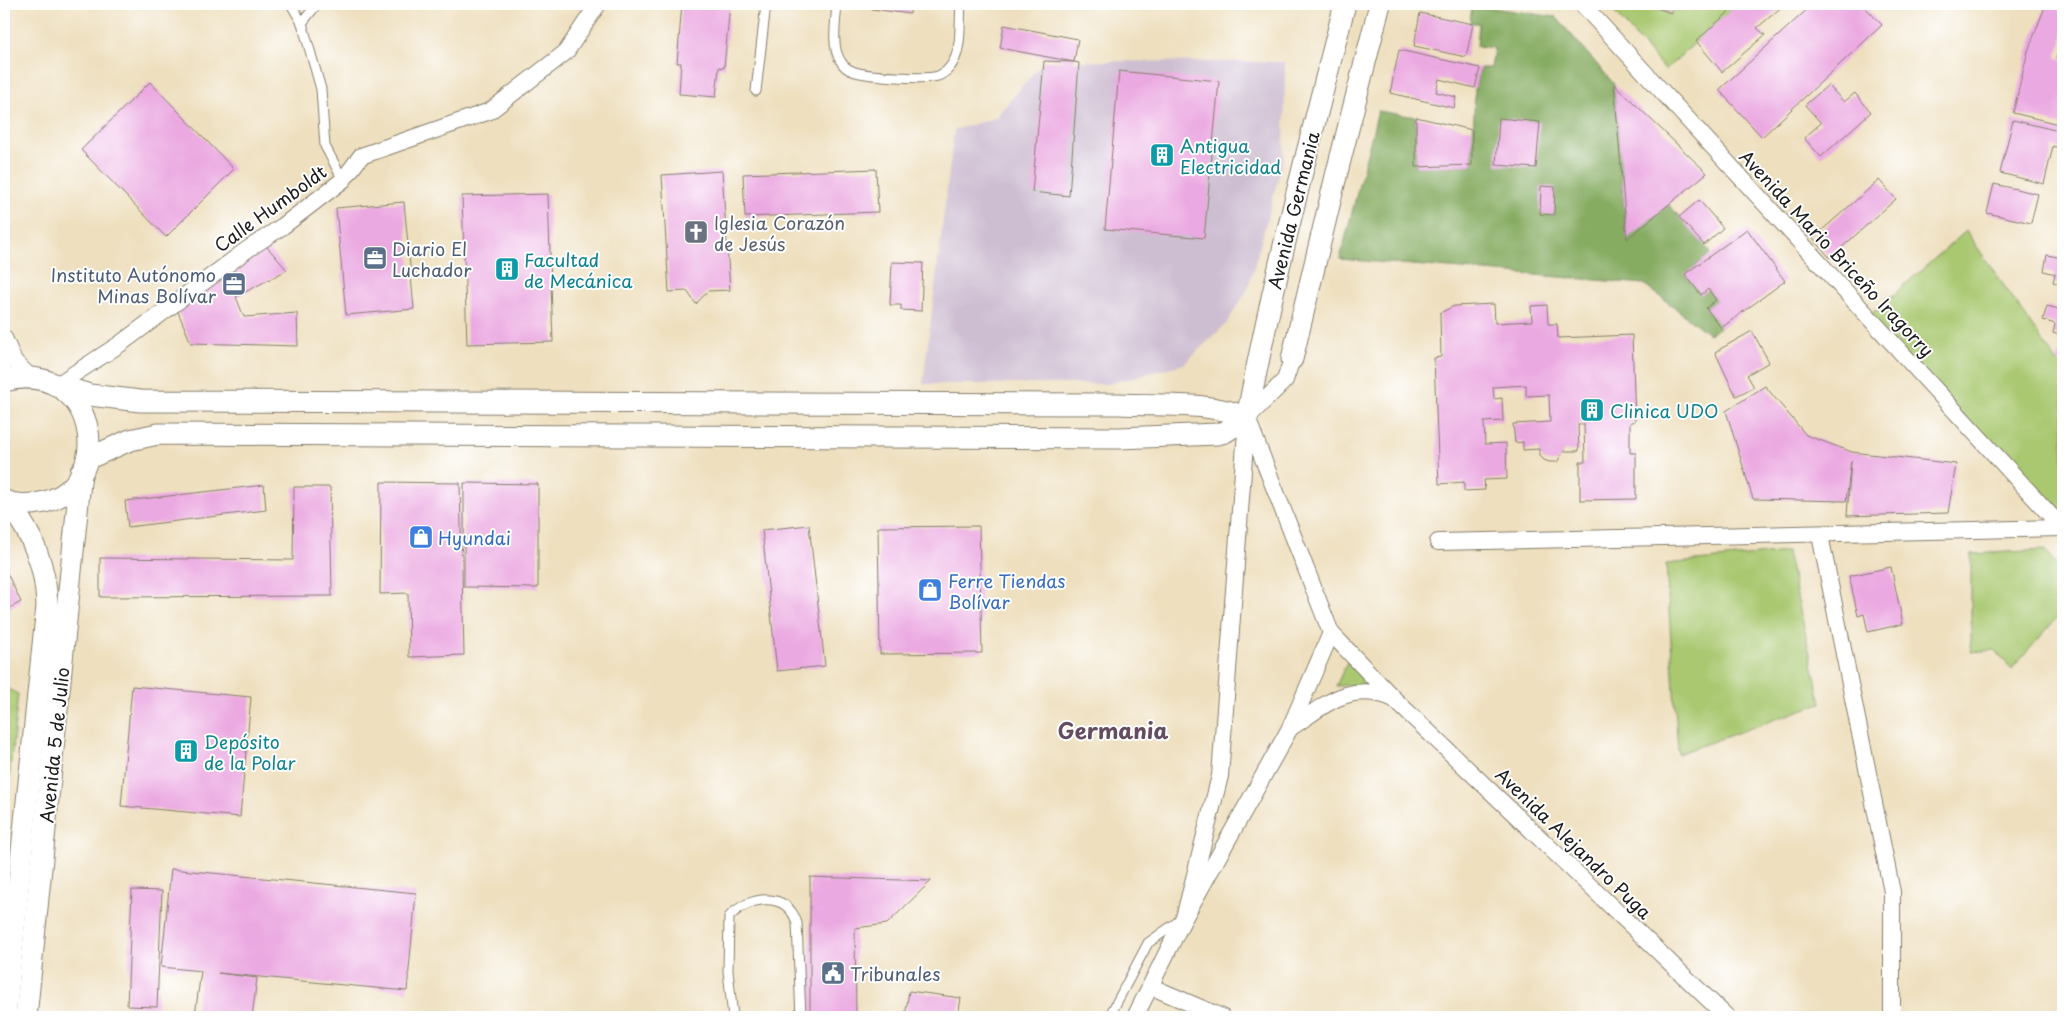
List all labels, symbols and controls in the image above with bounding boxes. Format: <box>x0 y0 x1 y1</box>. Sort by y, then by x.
street label: Avenida Germania <box>1260 128 1326 292</box>
place label: Antigua Electricidad <box>1180 132 1281 180</box>
building icon: Antigua Electricidad <box>1149 142 1175 168</box>
street label: Avenida Mario Briceño Iragorry <box>1733 143 1941 363</box>
street label: Calle Humboldt <box>208 158 332 258</box>
place label: Iglesia Corazón de Jesús <box>714 209 845 257</box>
church icon: Iglesia Corazón de Jesús <box>683 219 709 245</box>
place label: Diario El Luchador <box>392 235 472 283</box>
office icon: Diario El Luchador <box>362 245 388 271</box>
place label: Facultad de Mecánica <box>524 246 633 294</box>
building icon: Facultad de Mecánica <box>494 256 520 282</box>
place label: Instituto Autónomo Minas Bolívar <box>51 261 217 309</box>
office icon: Instituto Autónomo Minas Bolívar <box>221 271 247 297</box>
building icon: Clinica UDO <box>1579 397 1605 423</box>
place label: Clinica UDO <box>1610 397 1719 424</box>
shop icon: Hyundai <box>408 524 434 550</box>
place label: Hyundai <box>438 524 511 551</box>
place label: Ferre Tiendas Bolívar <box>948 567 1065 615</box>
shop icon: Ferre Tiendas Bolívar <box>917 577 943 603</box>
street label: Avenida 5 de Julio <box>32 666 76 824</box>
district label: Germania <box>1057 713 1169 746</box>
place label: Depósito de la Polar <box>204 728 296 776</box>
building icon: Depósito de la Polar <box>173 738 199 764</box>
street label: Avenida Alejandro Puga <box>1490 761 1659 925</box>
public building icon: Tribunales <box>820 960 846 986</box>
place label: Tribunales <box>850 960 940 987</box>

